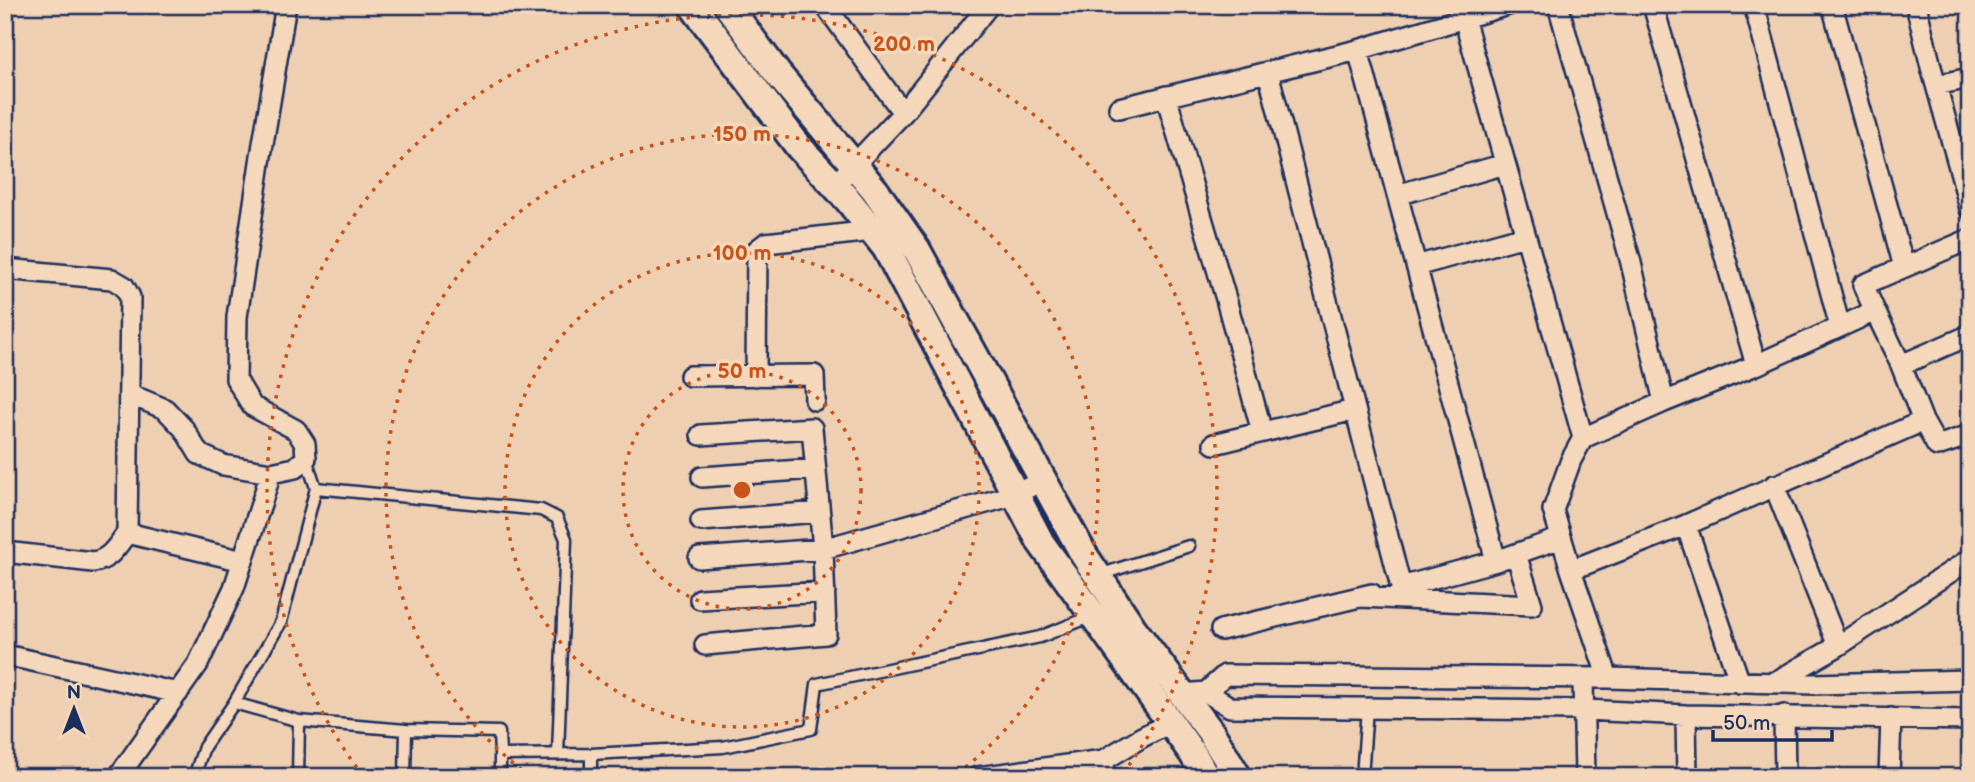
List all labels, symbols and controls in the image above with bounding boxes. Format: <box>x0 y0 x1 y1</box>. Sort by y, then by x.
text: 200 m <box>873 32 935 57</box>
text: 150 m <box>713 122 771 147</box>
text: 100 m <box>713 241 771 266</box>
text: 50 m <box>718 359 766 384</box>
centre of rings <box>730 478 754 502</box>
north arrow <box>38 674 108 744</box>
text: N <box>67 682 81 705</box>
scale bar <box>1713 698 1832 742</box>
text: 50 m <box>1723 711 1770 736</box>

